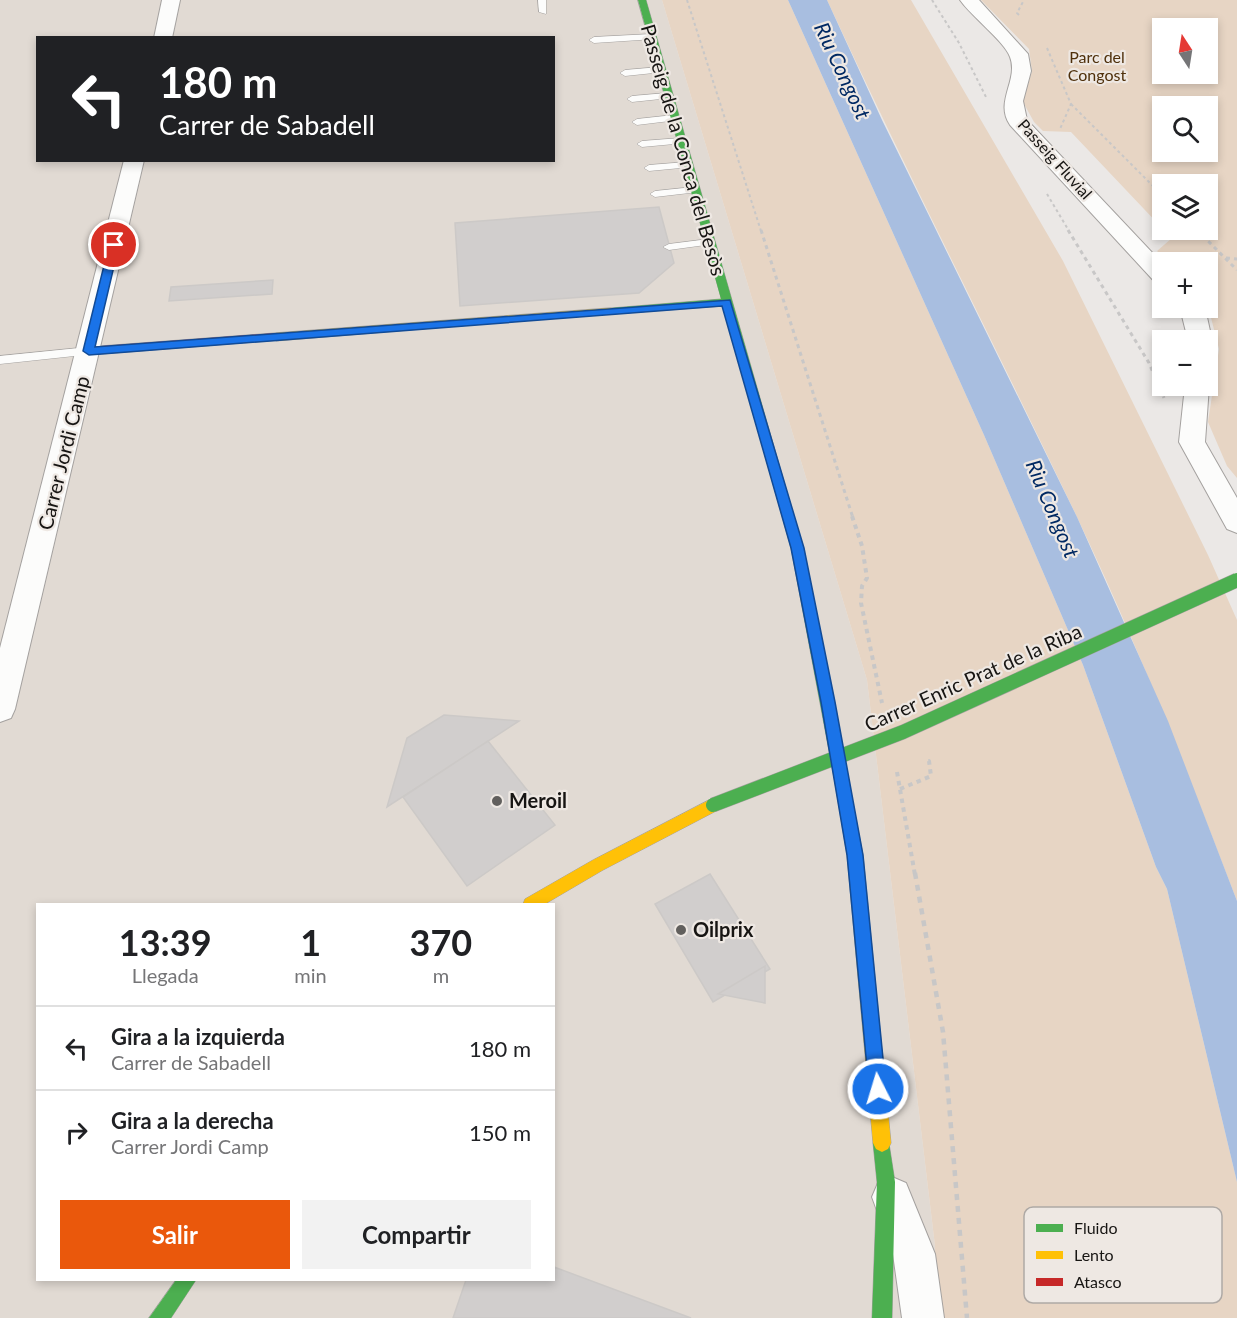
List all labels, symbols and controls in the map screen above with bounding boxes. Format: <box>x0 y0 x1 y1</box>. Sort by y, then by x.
water label: Riu Congost <box>810 18 877 123</box>
north arrow <box>1152 18 1218 84</box>
map controls <box>1152 18 1218 396</box>
street label: Passeig de la Conca del Besòs <box>637 21 731 278</box>
park label: Parc del Congost <box>1068 47 1126 84</box>
text: 180 m <box>159 57 277 107</box>
icon: left <box>60 60 138 138</box>
button: search <box>1152 96 1218 162</box>
text: Carrer de Sabadell <box>159 108 375 141</box>
street label: Passeig Fluvial <box>1014 115 1096 203</box>
button: layers <box>1152 174 1218 240</box>
pin <box>88 219 139 270</box>
icon: arrive <box>97 228 130 261</box>
button: + <box>1152 252 1218 318</box>
button: − <box>1152 330 1218 396</box>
street label: Carrer Jordi Camp <box>32 373 94 532</box>
water label: Riu Congost <box>1021 455 1086 562</box>
street label: Carrer Enric Prat de la Riba <box>860 618 1085 736</box>
place label: Meroil <box>509 788 567 812</box>
marker: Meroil <box>490 794 504 808</box>
place label: Oilprix <box>693 917 754 941</box>
text: 13:39 <box>119 920 212 964</box>
text: 1 <box>300 920 321 964</box>
text: 370 <box>410 920 472 964</box>
marker: Oilprix <box>674 923 688 937</box>
text: Llegada <box>132 963 199 987</box>
text: min <box>294 963 327 987</box>
text: m <box>433 963 449 987</box>
text: Gira a la izquierda <box>111 1023 285 1050</box>
icon: left <box>60 1032 93 1065</box>
text: 180 m <box>469 1035 531 1062</box>
text: Carrer de Sabadell <box>111 1050 271 1074</box>
position arrow <box>846 1057 910 1121</box>
text: Gira a la derecha <box>111 1107 274 1134</box>
icon: right <box>60 1116 93 1149</box>
text: 150 m <box>469 1119 531 1146</box>
text: Carrer Jordi Camp <box>111 1134 269 1158</box>
button: Salir <box>60 1200 290 1269</box>
button: Compartir <box>302 1200 531 1269</box>
legend <box>1024 1207 1222 1303</box>
text: Fluido <box>1074 1218 1117 1237</box>
text: Lento <box>1074 1245 1114 1264</box>
text: Atasco <box>1074 1272 1122 1291</box>

